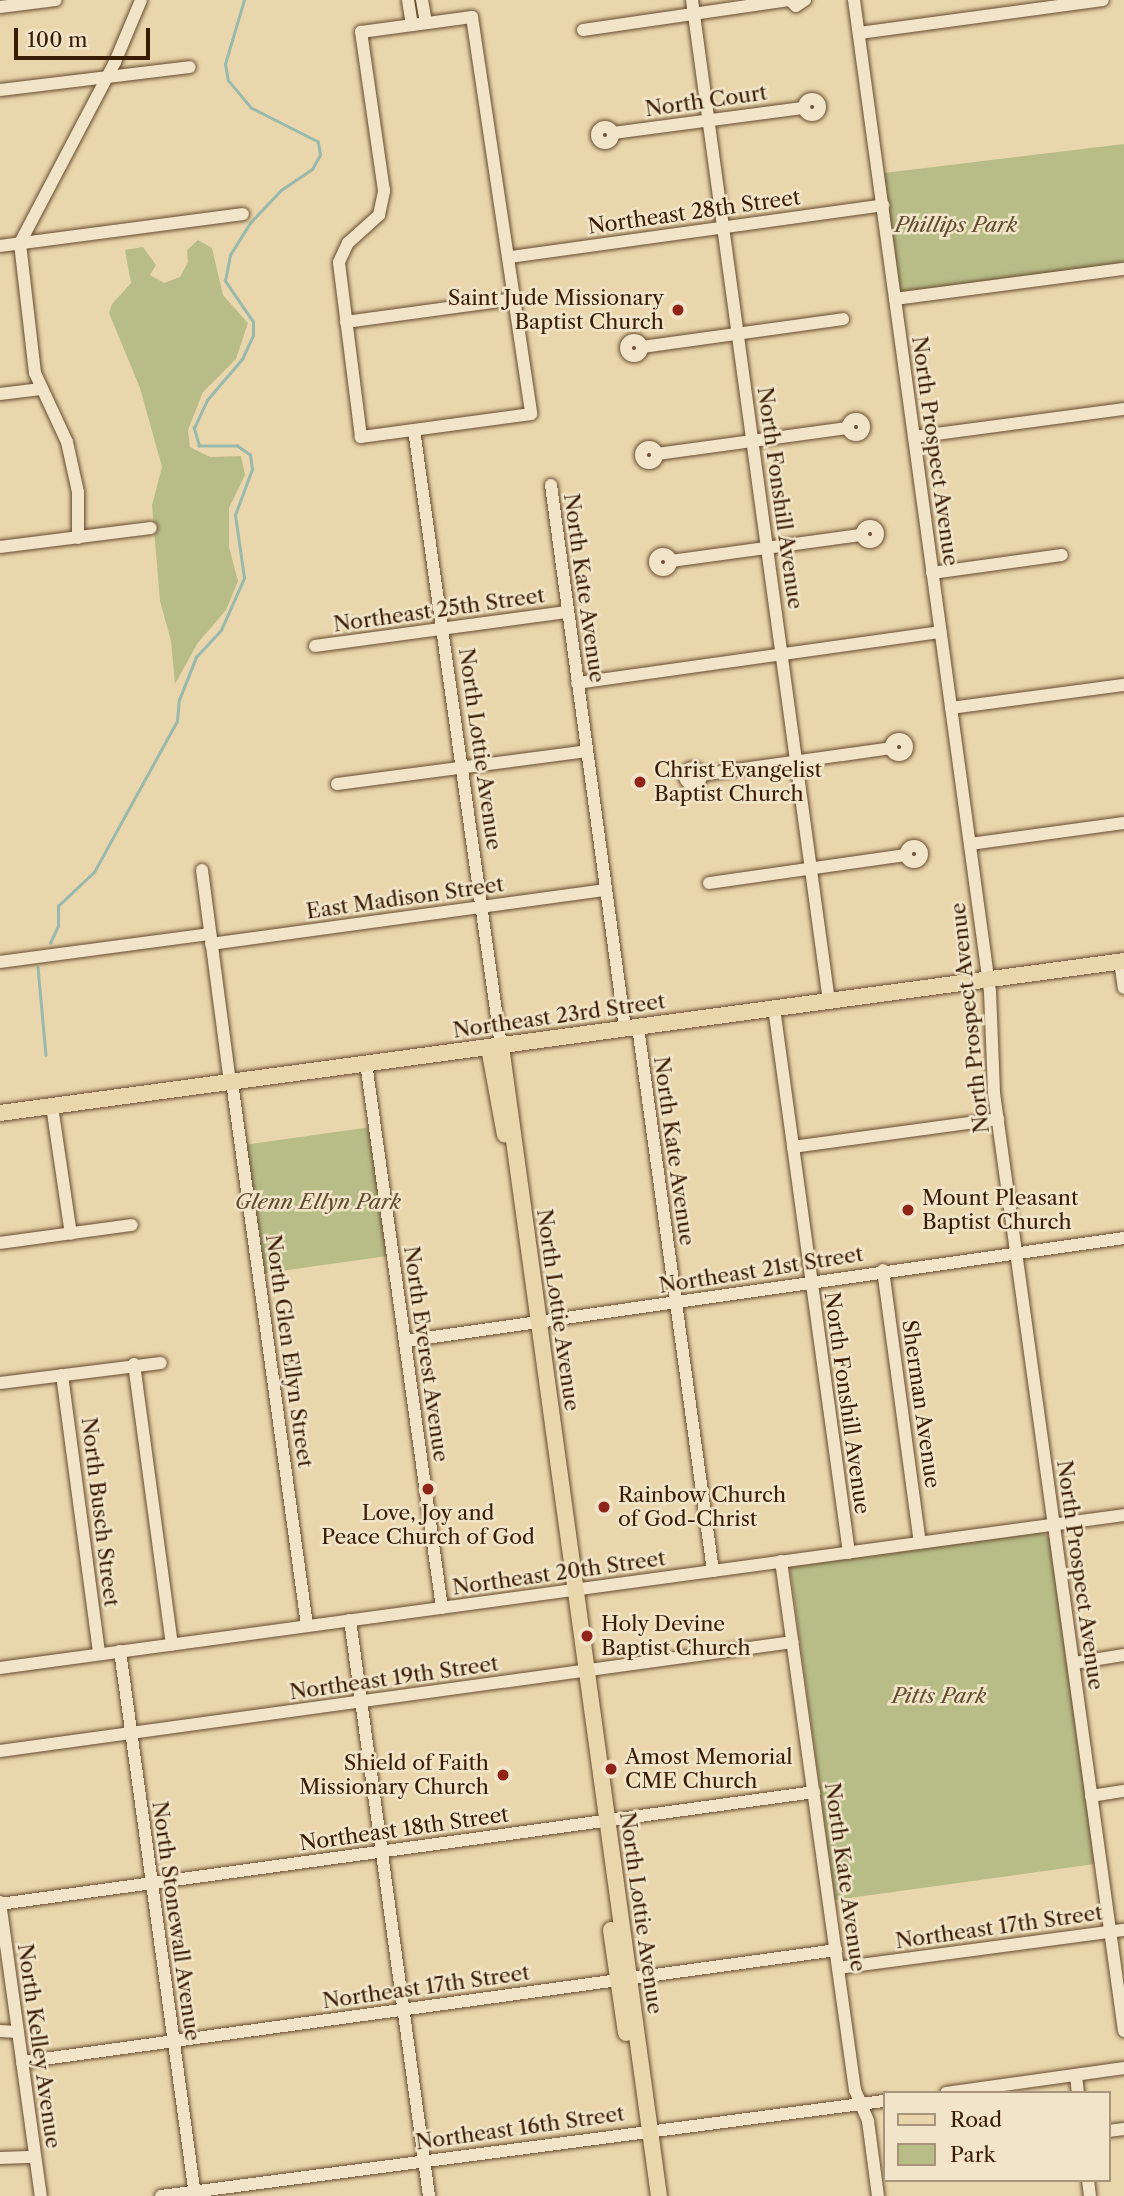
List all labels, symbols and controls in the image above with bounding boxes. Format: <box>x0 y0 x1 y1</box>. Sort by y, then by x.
scale bar <box>18 14 154 58</box>
text: 100 m <box>27 27 88 52</box>
street label: North Court <box>643 80 769 122</box>
street label: Northeast 28th Street <box>586 185 802 239</box>
park label: Phillips Park <box>895 212 1017 238</box>
place label: Saint Jude Missionary Baptist Church <box>448 285 664 335</box>
marker: Saint Jude Missionary Baptist Church <box>670 302 686 318</box>
street label: North Prospect Avenue <box>906 334 964 568</box>
street label: North Fonshill Avenue <box>752 385 808 611</box>
street label: North Kate Avenue <box>558 491 610 685</box>
street label: Northeast 25th Street <box>332 583 546 637</box>
street label: North Lottie Avenue <box>453 646 507 852</box>
place label: Christ Evangelist Baptist Church <box>654 757 822 807</box>
marker: Christ Evangelist Baptist Church <box>632 774 648 790</box>
street label: East Madison Street <box>305 872 505 924</box>
street label: North Prospect Avenue <box>945 901 995 1135</box>
street label: Northeast 23rd Street <box>451 989 667 1043</box>
street label: North Kate Avenue <box>648 1054 700 1248</box>
place label: Mount Pleasant Baptist Church <box>922 1185 1078 1235</box>
park label: Glenn Ellyn Park <box>235 1189 401 1215</box>
marker: Mount Pleasant Baptist Church <box>900 1202 916 1218</box>
street label: North Lottie Avenue <box>531 1207 585 1413</box>
street label: North Glen Ellyn Street <box>260 1233 318 1469</box>
street label: Northeast 21st Street <box>657 1241 865 1299</box>
street label: North Everest Avenue <box>398 1244 454 1464</box>
street label: North Fonshill Avenue <box>819 1290 875 1516</box>
street label: Sherman Avenue <box>897 1318 945 1490</box>
street label: North Busch Street <box>76 1416 124 1608</box>
street label: North Prospect Avenue <box>1051 1458 1109 1692</box>
marker: Love, Joy and Peace Church of God <box>420 1481 436 1497</box>
place label: Rainbow Church of God-Christ <box>618 1482 787 1532</box>
marker: Rainbow Church of God-Christ <box>596 1499 612 1515</box>
place label: Love, Joy and Peace Church of God <box>321 1500 535 1550</box>
street label: Northeast 20th Street <box>451 1546 667 1600</box>
place label: Holy Devine Baptist Church <box>601 1611 751 1661</box>
marker: Holy Devine Baptist Church <box>579 1628 595 1644</box>
street label: Northeast 19th Street <box>288 1651 500 1705</box>
park label: Pitts Park <box>892 1683 986 1709</box>
place label: Amost Memorial CME Church <box>625 1744 792 1794</box>
place label: Shield of Faith Missionary Church <box>298 1750 489 1800</box>
marker: Amost Memorial CME Church <box>603 1761 619 1777</box>
marker: Shield of Faith Missionary Church <box>495 1767 511 1783</box>
street label: North Kate Avenue <box>819 1780 871 1974</box>
street label: North Stonewall Avenue <box>147 1799 205 2043</box>
street label: Northeast 18th Street <box>298 1802 510 1856</box>
street label: North Lottie Avenue <box>614 1810 668 2016</box>
street label: Northeast 17th Street <box>894 1900 1104 1954</box>
street label: North Kelley Avenue <box>12 1941 66 2151</box>
street label: Northeast 17th Street <box>321 1960 531 2014</box>
legend <box>883 2091 1110 2182</box>
street label: Northeast 16th Street <box>414 2101 626 2155</box>
text: Road <box>950 2107 1002 2132</box>
text: Park <box>950 2142 996 2167</box>

